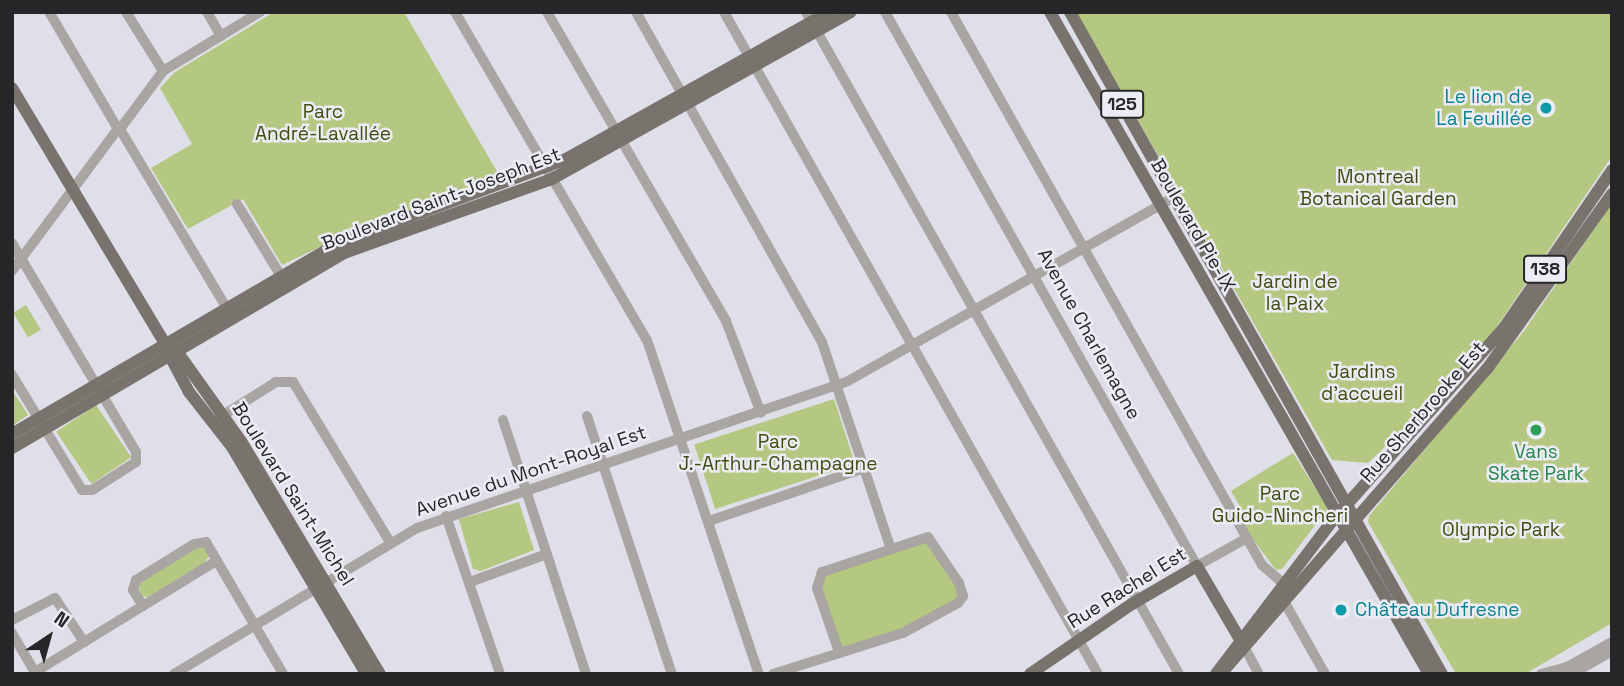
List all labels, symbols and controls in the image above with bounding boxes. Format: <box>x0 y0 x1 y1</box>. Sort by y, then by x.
place label: Le lion de La Feuillée <box>1436 86 1532 130</box>
road number: 125 <box>1099 90 1145 119</box>
marker: Le lion de La Feuillée <box>1538 100 1554 116</box>
park label: Parc André-Lavallée <box>255 101 391 145</box>
street label: Boulevard Saint-Joseph Est <box>318 143 564 255</box>
street label: Boulevard Pie-IX <box>1146 155 1240 295</box>
park label: Montreal Botanical Garden <box>1299 166 1457 210</box>
street label: Avenue Charlemagne <box>1033 245 1145 423</box>
road number: 138 <box>1522 255 1568 284</box>
park label: Jardin de la Paix <box>1252 271 1338 315</box>
street label: Rue Sherbrooke Est <box>1356 337 1490 487</box>
park label: Jardins d'accueil <box>1321 361 1403 405</box>
street label: Boulevard Saint-Michel <box>227 398 359 590</box>
street label: Avenue du Mont-Royal Est <box>413 421 649 521</box>
marker: Vans Skate Park <box>1528 422 1544 438</box>
park label: Parc J.-Arthur-Champagne <box>679 431 877 475</box>
place label: Vans Skate Park <box>1488 441 1584 485</box>
park label: Parc Guido-Nincheri <box>1212 483 1348 527</box>
park label: Olympic Park <box>1442 519 1560 541</box>
street label: Rue Rachel Est <box>1064 542 1190 634</box>
place label: Château Dufresne <box>1355 599 1520 621</box>
north arrow <box>14 602 84 672</box>
marker: Château Dufresne <box>1333 602 1349 618</box>
text: N <box>49 606 74 633</box>

